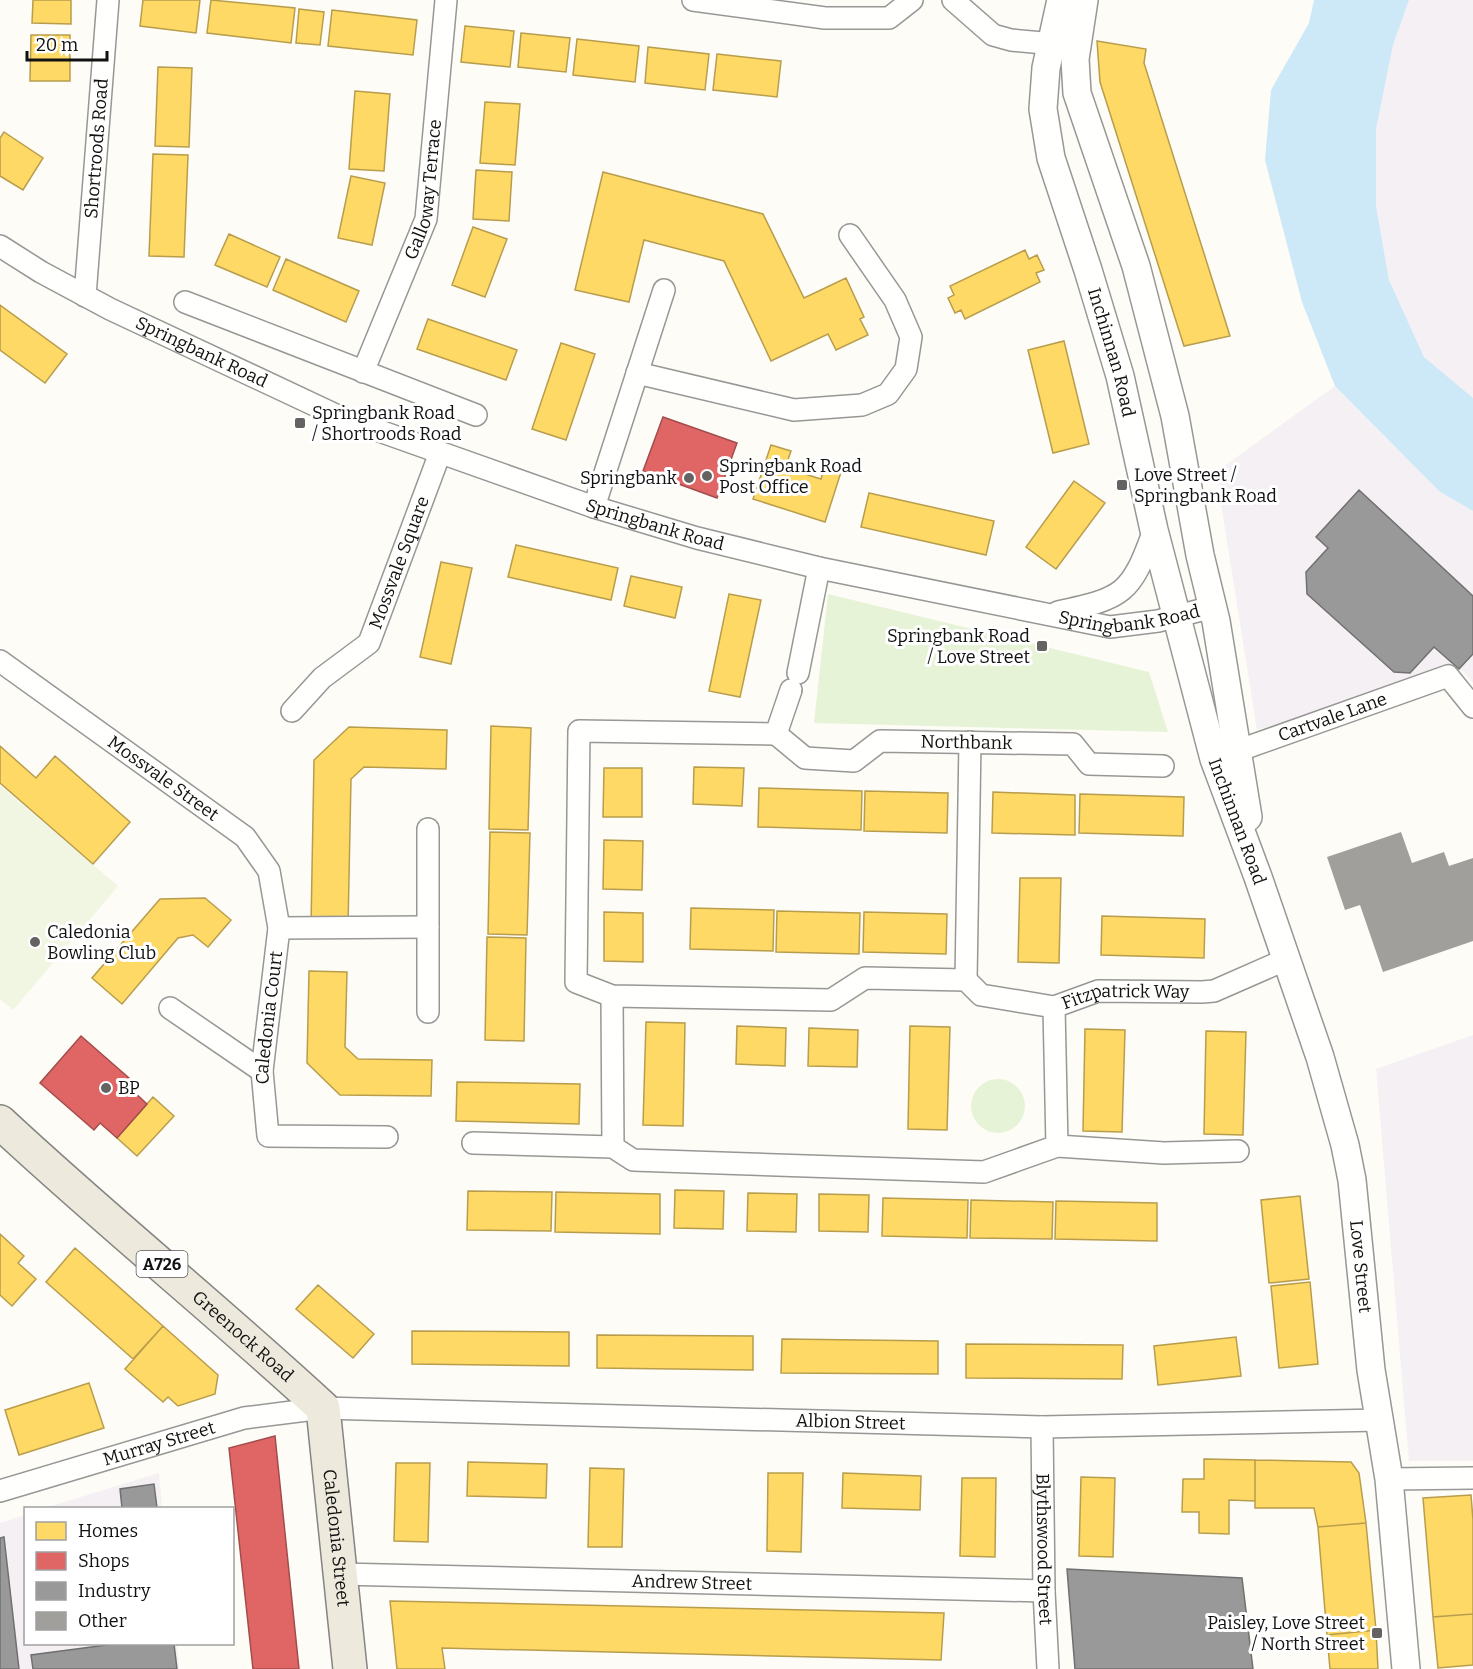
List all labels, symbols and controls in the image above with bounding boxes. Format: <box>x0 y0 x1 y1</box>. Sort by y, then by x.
scale bar <box>27 24 106 62</box>
text: 20 m <box>36 34 78 56</box>
street label: Shortroods Road <box>80 77 113 219</box>
street label: Galloway Terrace <box>399 118 446 263</box>
street label: Inchinnan Road <box>1083 285 1140 419</box>
street label: Springbank Road <box>132 312 271 393</box>
place label: Springbank Road / Shortroods Road <box>312 402 462 445</box>
marker: Springbank Road / Shortroods Road <box>293 416 307 430</box>
place label: Springbank Road Post Office <box>719 455 862 498</box>
place label: Love Street / Springbank Road <box>1134 464 1277 507</box>
place label: Springbank <box>580 467 678 489</box>
marker: Springbank Road Post Office <box>700 469 714 483</box>
marker: Springbank <box>682 471 696 485</box>
marker: Love Street / Springbank Road <box>1115 478 1129 492</box>
street label: Mossvale Square <box>364 493 434 632</box>
street label: Springbank Road <box>583 494 727 555</box>
street label: Springbank Road <box>1057 600 1202 638</box>
place label: Springbank Road / Love Street <box>887 625 1030 668</box>
marker: Springbank Road / Love Street <box>1035 639 1049 653</box>
street label: Cartvale Lane <box>1275 688 1390 747</box>
street label: Mossvale Street <box>103 731 223 826</box>
street label: Northbank <box>920 731 1013 754</box>
street label: Inchinnan Road <box>1204 755 1271 888</box>
place label: Caledonia Bowling Club <box>47 921 156 964</box>
marker: Caledonia Bowling Club <box>28 935 42 949</box>
street label: Caledonia Court <box>251 949 287 1085</box>
street label: Fitzpatrick Way <box>1059 980 1190 1014</box>
place label: BP <box>118 1077 140 1099</box>
marker: BP <box>99 1081 113 1095</box>
street label: Love Street <box>1345 1219 1376 1315</box>
road number: A726 <box>136 1251 188 1277</box>
street label: Greenock Road <box>188 1286 298 1387</box>
street label: Albion Street <box>795 1409 906 1434</box>
street label: Murray Street <box>100 1416 218 1471</box>
street label: Caledonia Street <box>318 1468 355 1608</box>
street label: Blythswood Street <box>1032 1473 1057 1626</box>
legend <box>24 1507 234 1645</box>
text: Homes <box>78 1520 138 1542</box>
text: Shops <box>78 1550 130 1572</box>
street label: Andrew Street <box>631 1570 753 1595</box>
text: Industry <box>78 1580 151 1602</box>
text: Other <box>78 1610 127 1632</box>
place label: Paisley, Love Street / North Street <box>1207 1612 1365 1655</box>
marker: Paisley, Love Street / North Street <box>1370 1626 1384 1640</box>

